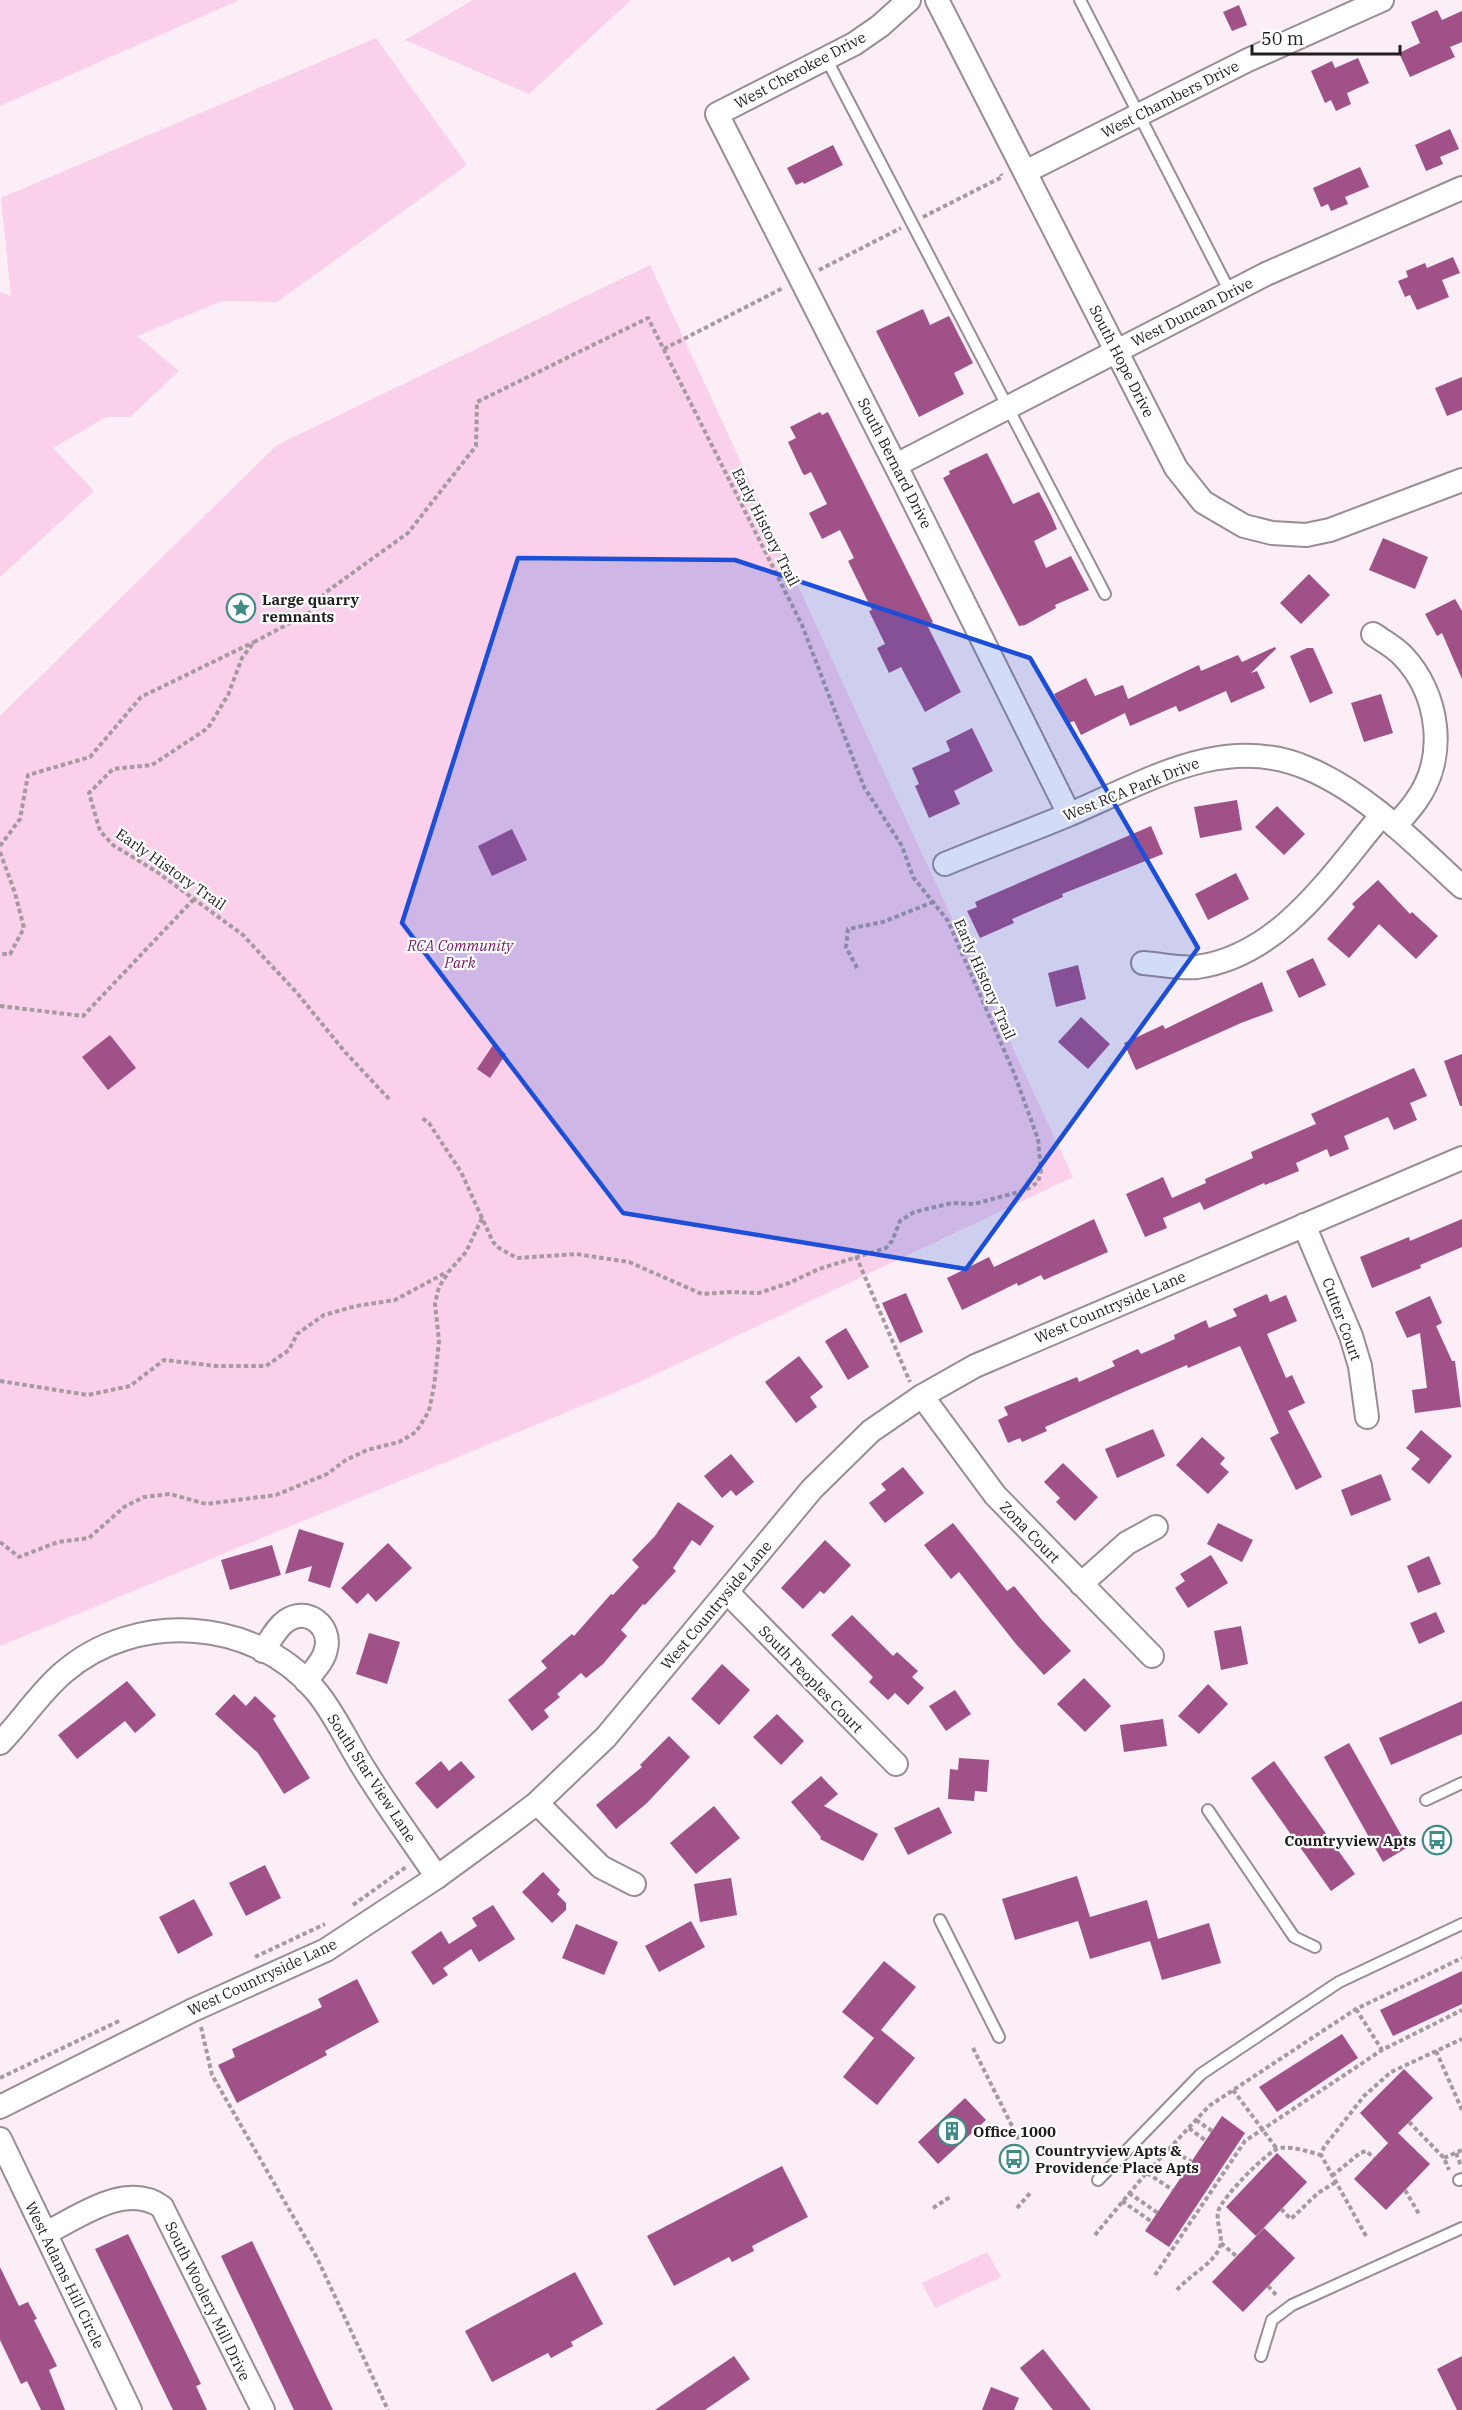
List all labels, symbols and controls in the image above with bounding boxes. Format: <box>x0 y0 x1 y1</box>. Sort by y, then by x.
scale bar <box>1252 18 1400 56</box>
street label: West Cherokee Drive <box>731 27 869 113</box>
text: 50 m <box>1261 27 1304 50</box>
street label: West Chambers Drive <box>1098 56 1242 142</box>
street label: West Duncan Drive <box>1128 273 1256 351</box>
street label: South Hope Drive <box>1085 302 1159 420</box>
street label: South Bernard Drive <box>854 394 936 532</box>
street label: Early History Trail <box>728 465 804 589</box>
place label: Large quarry remnants <box>262 590 360 626</box>
place icon: Large quarry remnants <box>225 592 257 624</box>
street label: West RCA Park Drive <box>1060 753 1202 825</box>
street label: Early History Trail <box>112 824 230 914</box>
street label: Early History Trail <box>950 916 1020 1042</box>
park label: RCA Community Park <box>406 936 514 972</box>
street label: West Countryside Lane <box>1032 1267 1188 1347</box>
street label: Cutter Court <box>1318 1275 1366 1363</box>
street label: Zona Court <box>996 1497 1064 1567</box>
street label: West Countryside Lane <box>657 1537 775 1673</box>
street label: South Peoples Court <box>755 1621 867 1737</box>
street label: South Star View Lane <box>323 1710 421 1846</box>
bus stop icon: Countryview Apts <box>1421 1824 1453 1856</box>
place label: Countryview Apts <box>1284 1831 1416 1850</box>
street label: West Countryside Lane <box>184 1934 340 2020</box>
building icon: Office 1000 <box>936 2115 968 2147</box>
place label: Office 1000 <box>973 2122 1056 2141</box>
place label: Countryview Apts & Providence Place Apts <box>1035 2141 1199 2177</box>
bus stop icon: Countryview Apts & Providence Place Apts <box>998 2143 1030 2175</box>
street label: West Adams Hill Circle <box>21 2199 109 2351</box>
street label: South Woolery Mill Drive <box>161 2218 255 2384</box>

